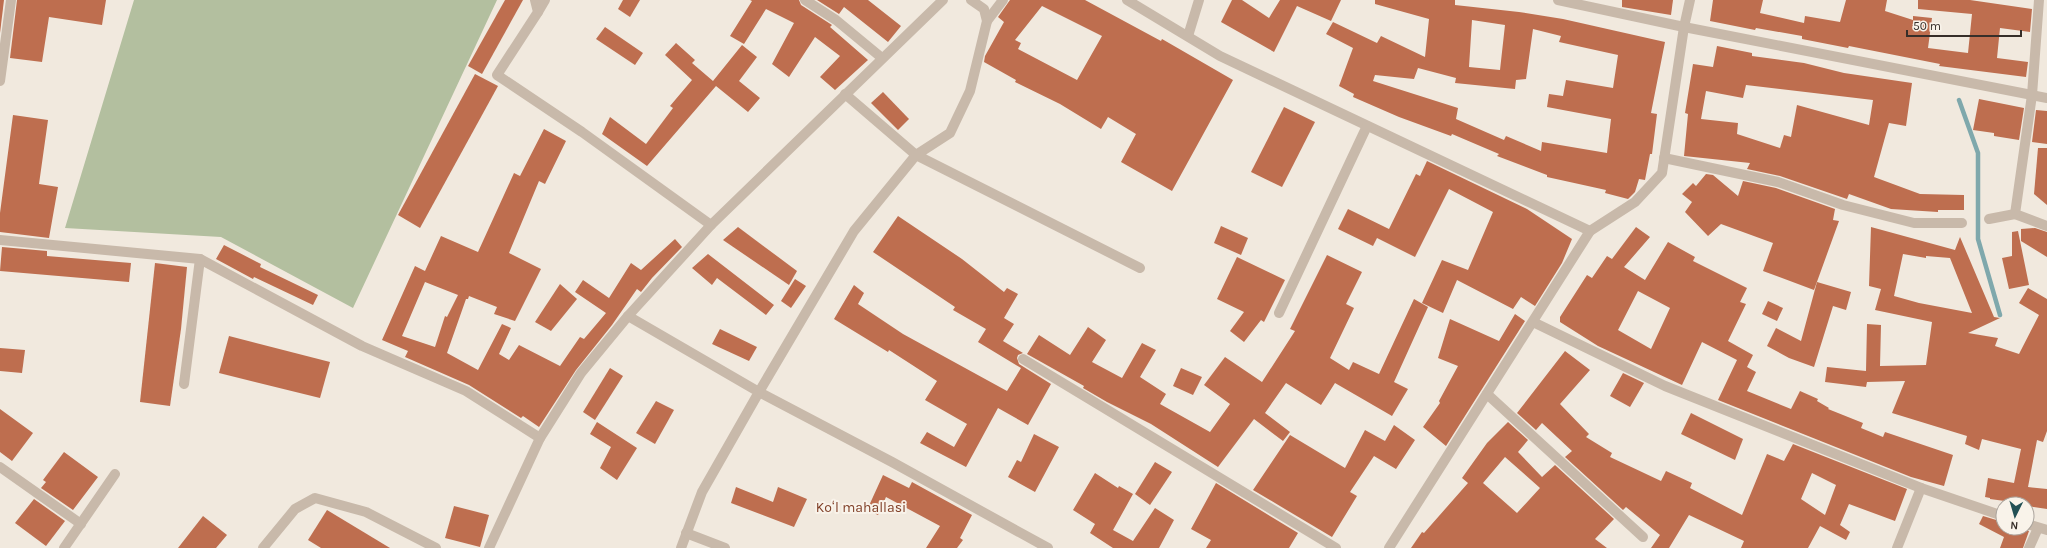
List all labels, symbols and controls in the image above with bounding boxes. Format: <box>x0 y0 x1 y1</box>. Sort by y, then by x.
scale bar <box>1907 12 2021 38</box>
text: 50 m <box>1913 19 1941 33</box>
north arrow <box>1995 496 2035 536</box>
district label: Koʻl mahallasi <box>816 499 906 516</box>
text: N <box>2010 519 2019 532</box>

